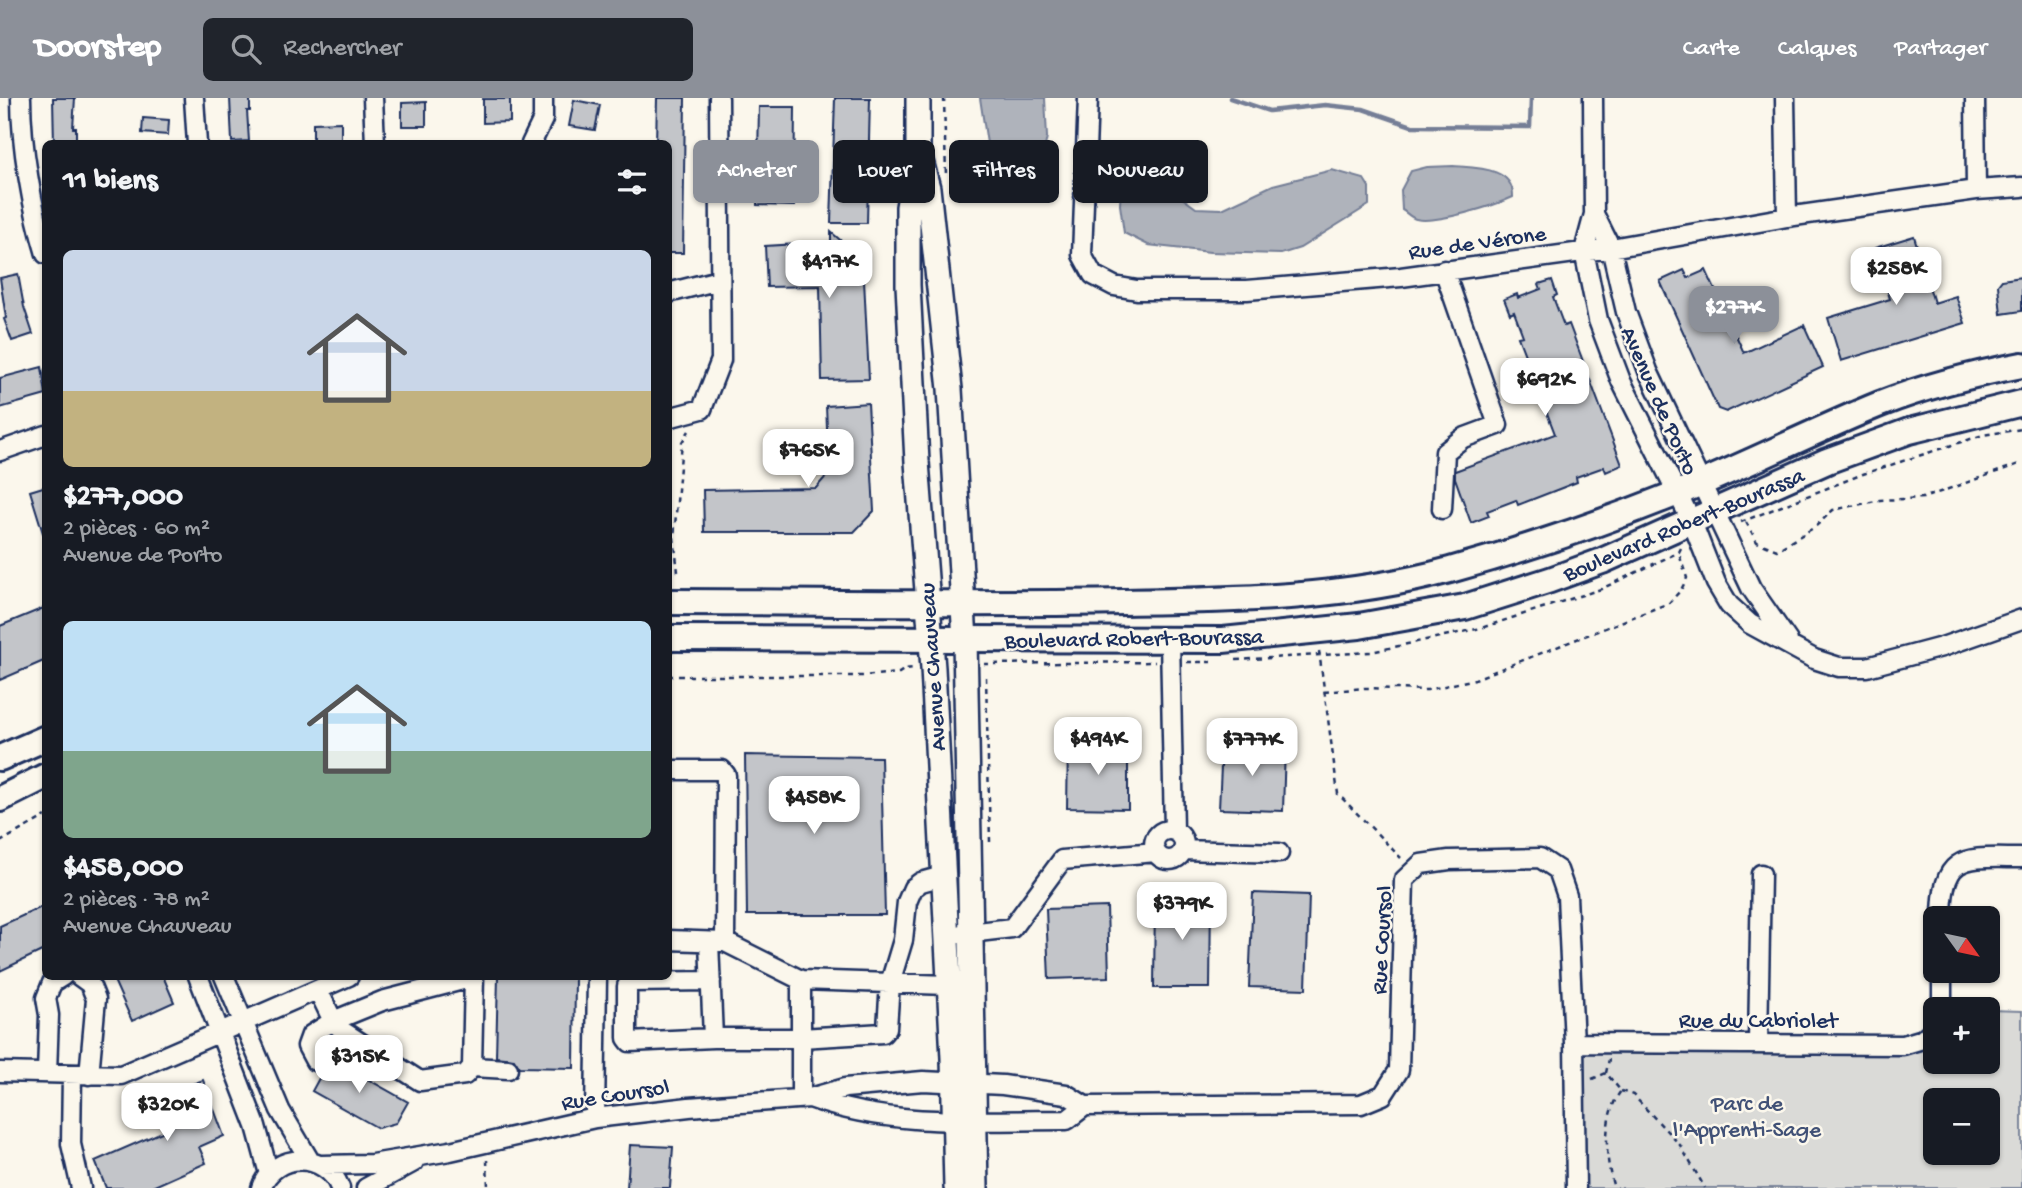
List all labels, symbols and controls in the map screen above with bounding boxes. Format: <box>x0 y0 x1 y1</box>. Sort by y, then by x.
search box <box>203 18 693 81</box>
text: Doorstep <box>35 30 161 68</box>
icon: search <box>227 30 265 68</box>
text: Rechercher <box>283 34 401 65</box>
text: Carte <box>1683 35 1740 64</box>
text: Calques <box>1778 35 1856 64</box>
text: Partager <box>1894 35 1987 64</box>
chip: Acheter <box>693 140 819 203</box>
chip: Louer <box>833 140 935 203</box>
chip: Filtres <box>949 140 1059 203</box>
chip: Nouveau <box>1073 140 1208 203</box>
icon: filters <box>613 163 651 201</box>
text: 11 biens <box>63 165 157 200</box>
street label: Rue de Vérone <box>1407 221 1549 267</box>
pin: $417K <box>780 240 878 300</box>
pin: $258K <box>1847 248 1945 307</box>
text: $417K <box>801 249 857 276</box>
text: $258K <box>1867 256 1925 283</box>
pin: $277K <box>1685 286 1783 346</box>
icon: home <box>294 295 420 421</box>
text: $277K <box>1705 295 1763 322</box>
street label: Avenue de Porto <box>1613 323 1703 480</box>
pin: $692K <box>1496 358 1594 418</box>
text: $692K <box>1516 367 1574 394</box>
pin: $765K <box>759 430 857 489</box>
text: $765K <box>779 438 837 465</box>
street label: Boulevard Robert-Bourassa <box>1559 463 1810 590</box>
text: $277,000 <box>63 481 183 516</box>
text: 2 pièces · 60 m² <box>63 516 210 543</box>
text: Avenue de Porto <box>63 543 223 570</box>
street label: Avenue Chauveau <box>915 582 954 752</box>
street label: Boulevard Robert-Bourassa <box>1003 625 1265 656</box>
icon: home <box>294 666 420 792</box>
pin: $494K <box>1049 718 1147 777</box>
pin: $777K <box>1203 718 1301 778</box>
text: $494K <box>1070 726 1126 753</box>
text: $777K <box>1223 727 1281 754</box>
pin: $458K <box>765 776 863 836</box>
text: $458K <box>785 785 843 812</box>
text: $458,000 <box>63 852 183 887</box>
pin: $379K <box>1133 882 1231 942</box>
street label: Rue Coursol <box>1367 885 1400 995</box>
text: 2 pièces · 78 m² <box>63 887 210 914</box>
text: $379K <box>1153 891 1211 918</box>
north arrow <box>1923 906 2000 984</box>
map controls <box>1923 906 2000 1165</box>
text: Avenue Chauveau <box>63 914 232 941</box>
button: + <box>1923 997 2000 1074</box>
street label: Rue du Cabriolet <box>1679 1009 1839 1036</box>
pin: $315K <box>310 1035 408 1095</box>
text: $315K <box>331 1044 387 1071</box>
street label: Rue Coursol <box>560 1075 671 1118</box>
pin: $320K <box>118 1084 216 1143</box>
button: − <box>1923 1088 2000 1165</box>
text: $320K <box>137 1092 197 1119</box>
park label: Parc de l'Apprenti-Sage <box>1673 1092 1822 1145</box>

